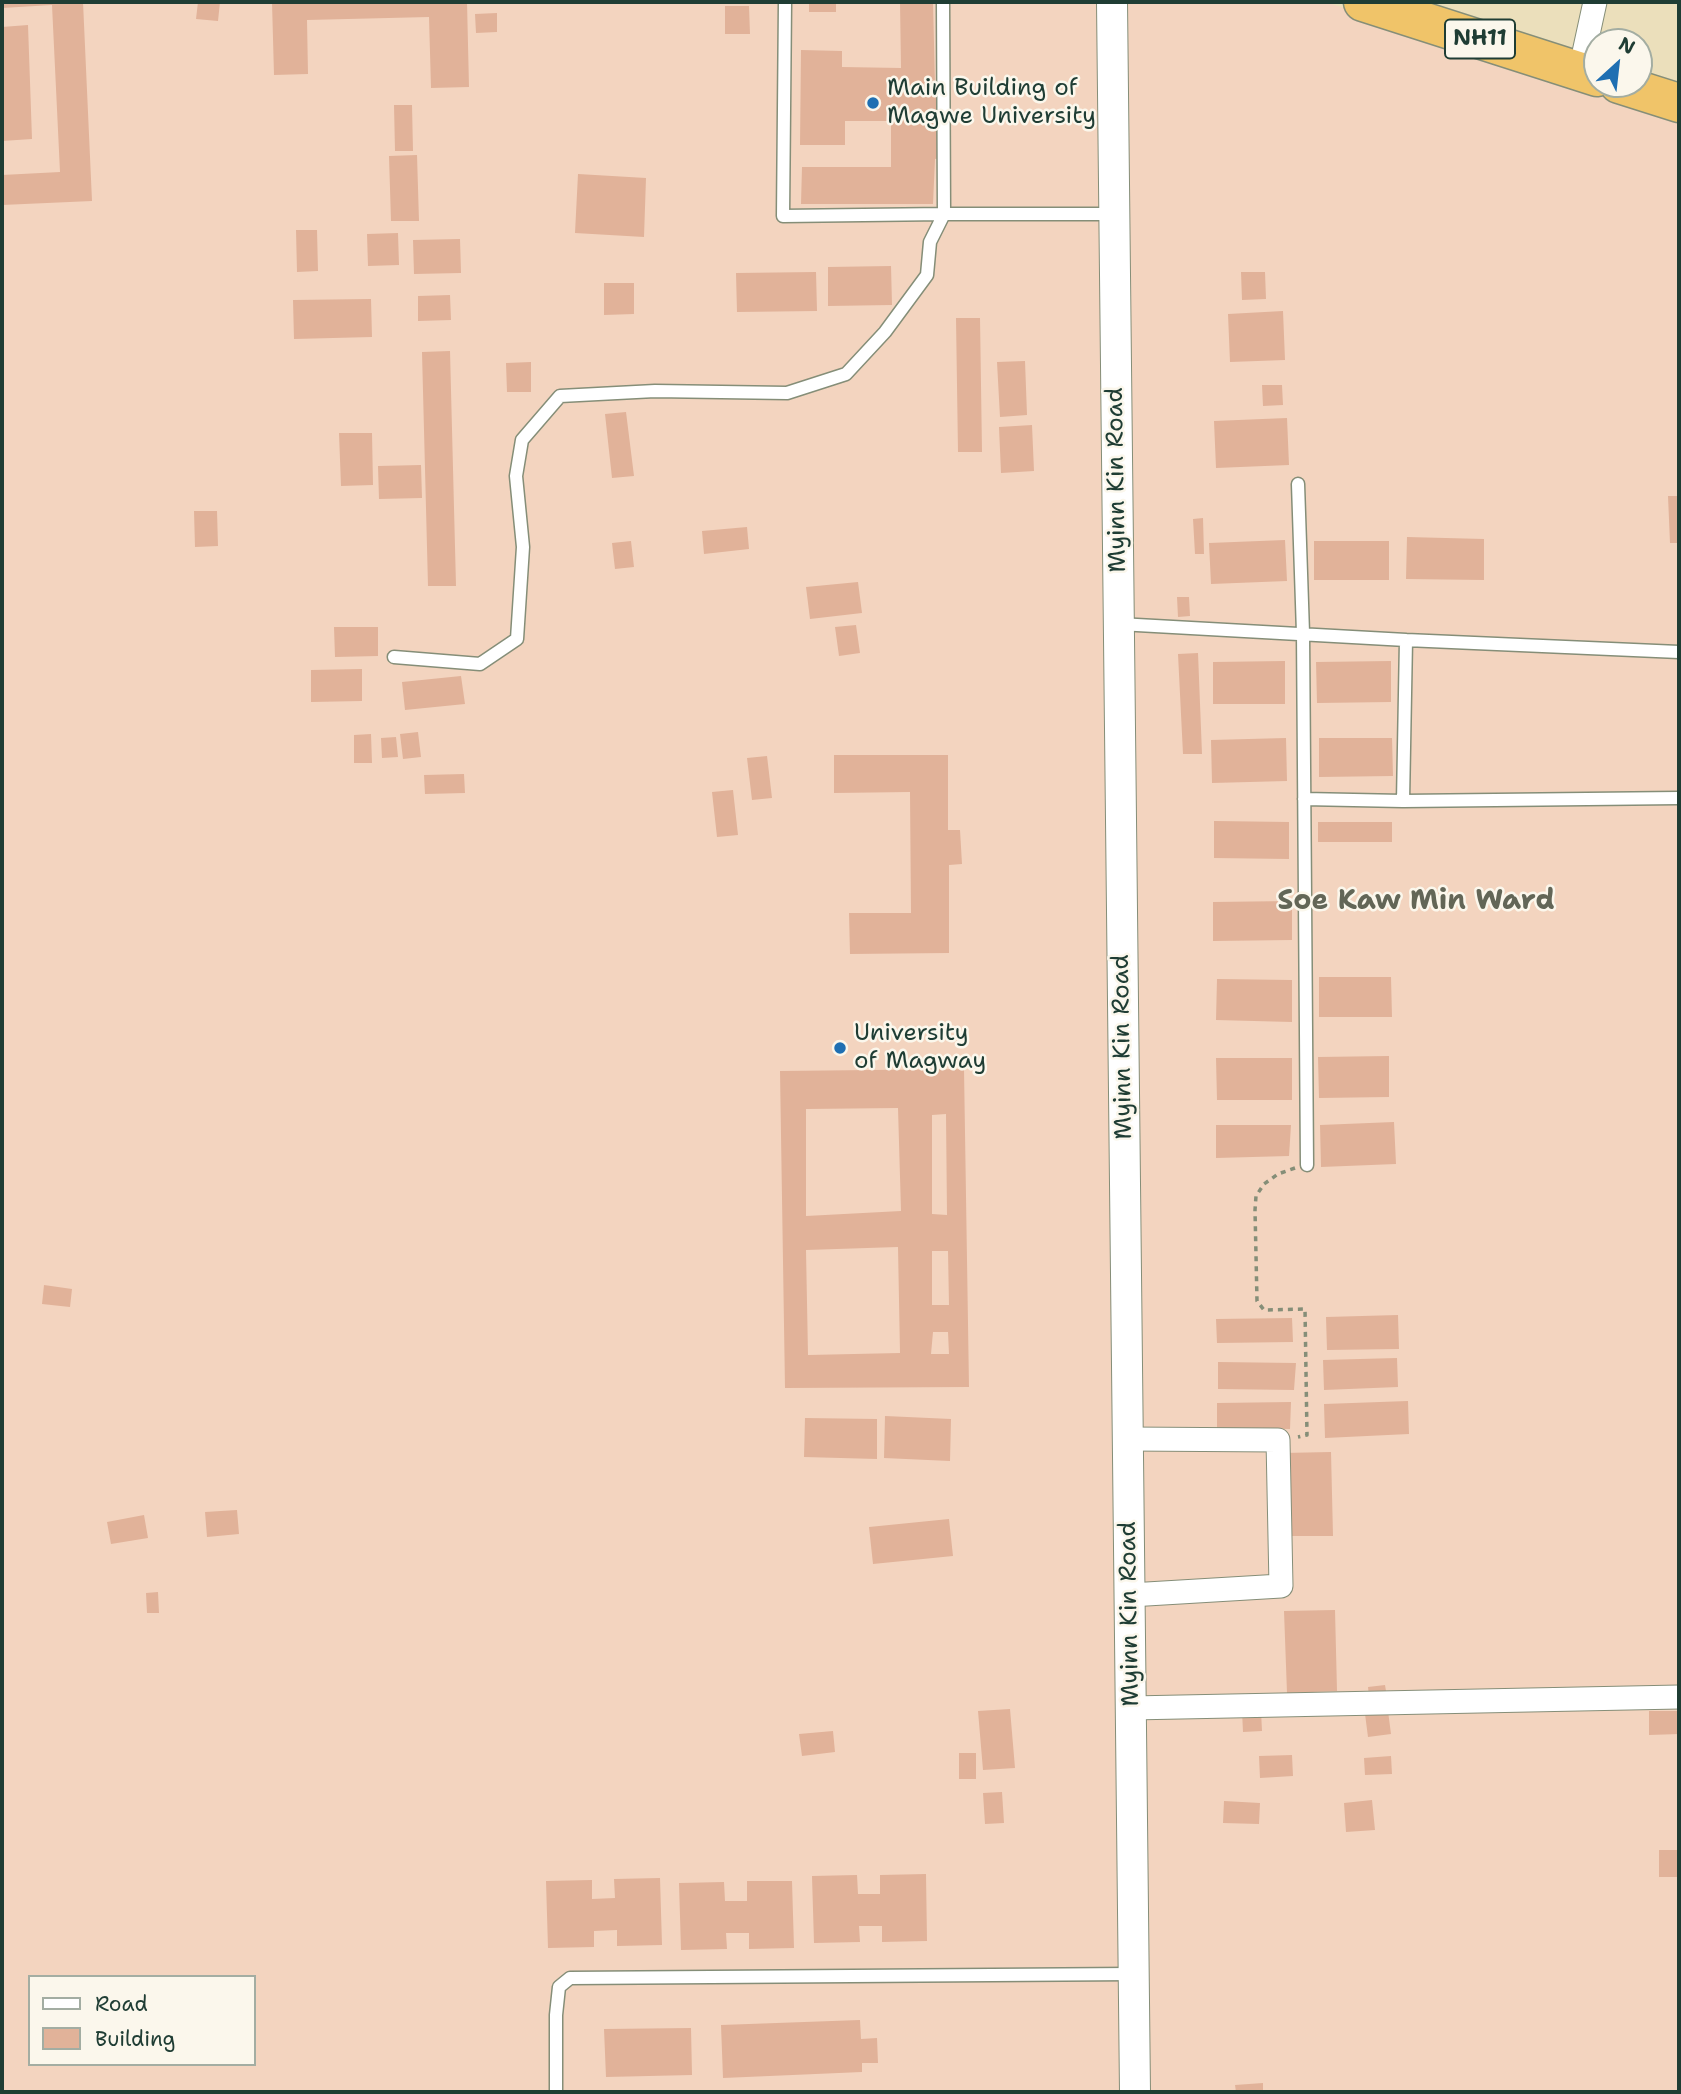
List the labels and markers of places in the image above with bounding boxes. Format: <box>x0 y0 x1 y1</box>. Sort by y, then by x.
place label: Main Building of Magwe University <box>887 75 1096 131</box>
marker: Main Building of Magwe University <box>865 95 881 111</box>
place label: University of Magway <box>854 1020 986 1076</box>
marker: University of Magway <box>832 1040 848 1056</box>

